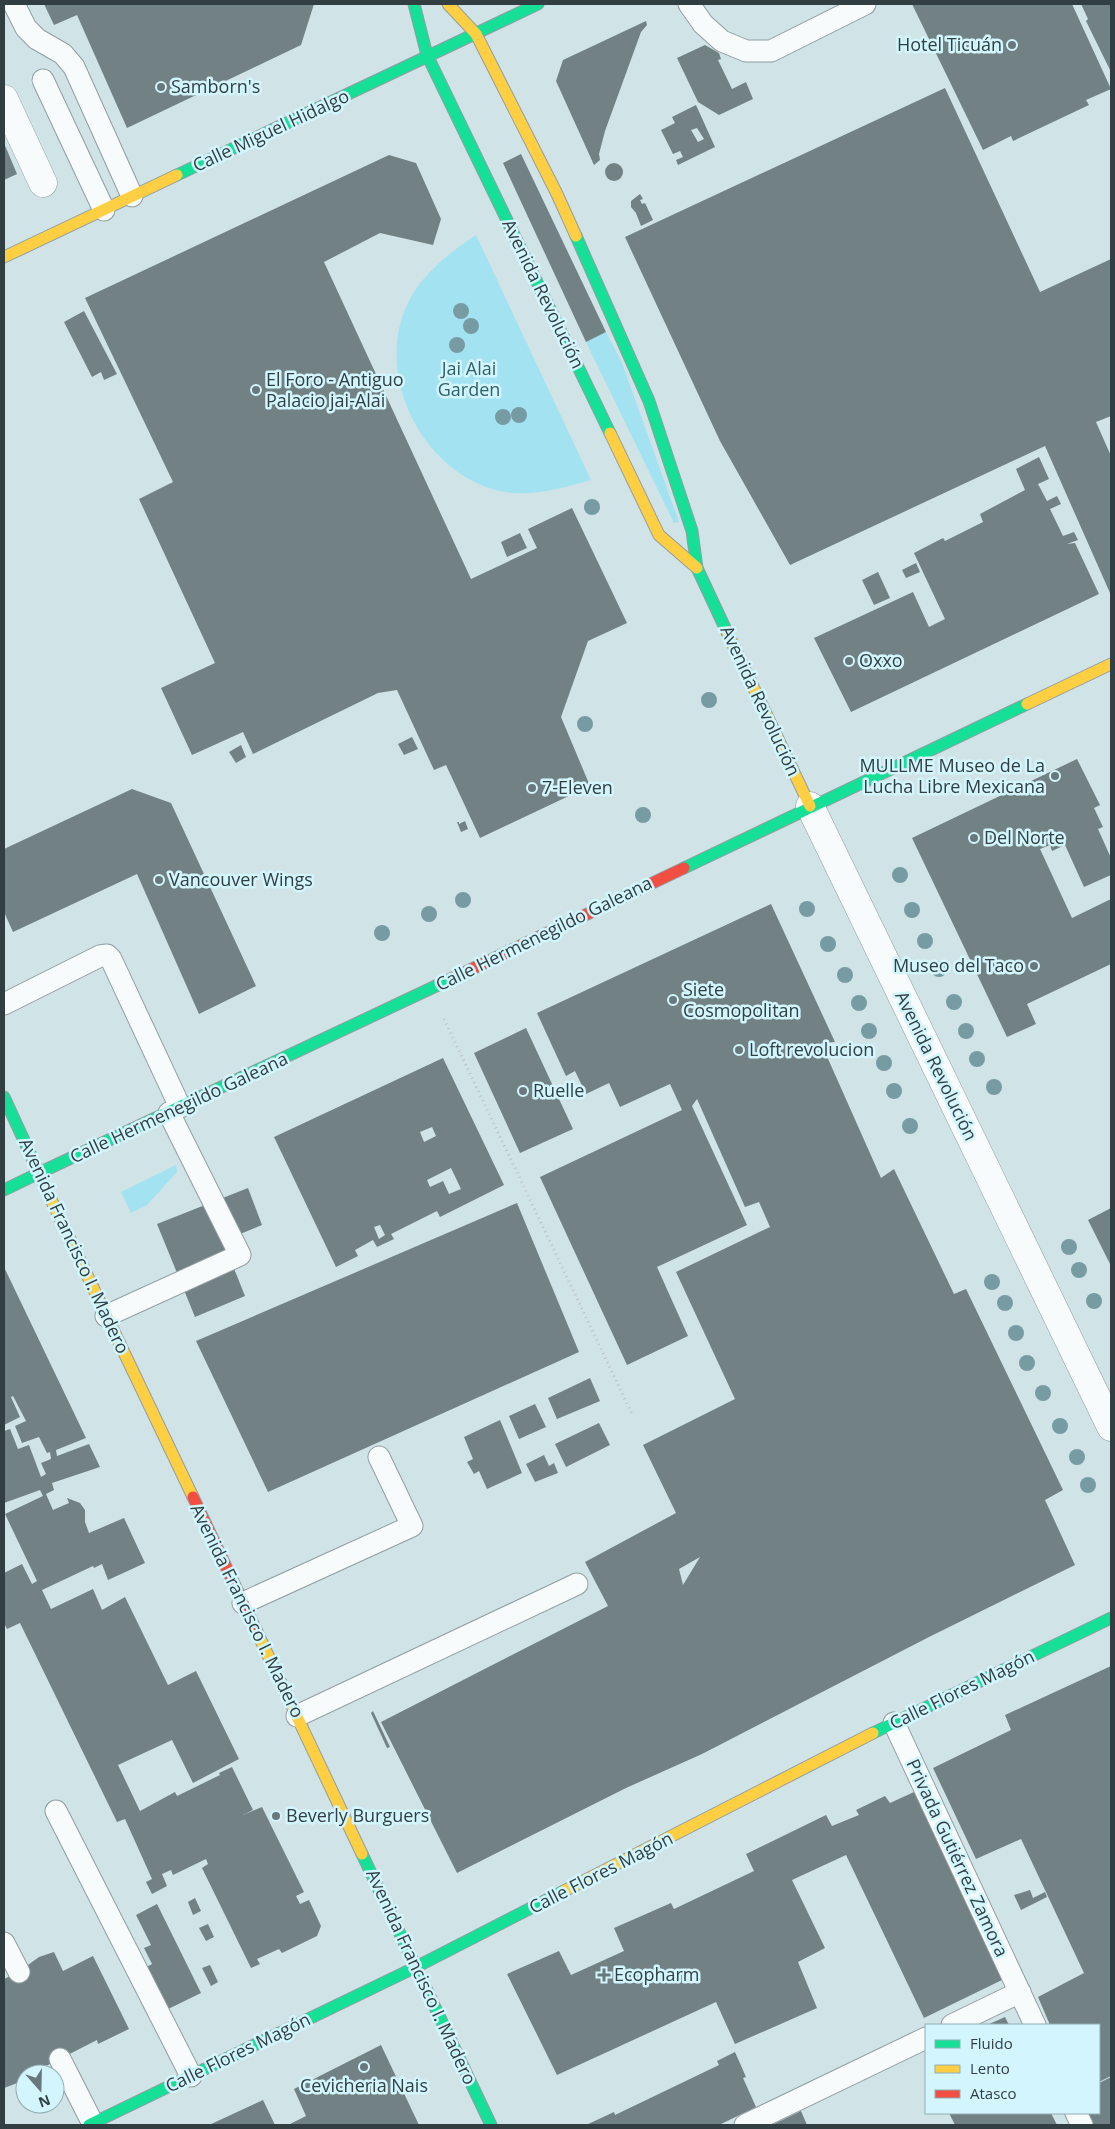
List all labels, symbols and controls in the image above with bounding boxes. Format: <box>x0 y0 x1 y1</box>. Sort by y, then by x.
place label: Hotel Ticuán <box>897 32 1002 56</box>
marker: Hotel Ticuán <box>1006 39 1018 51</box>
place label: Samborn's <box>171 74 260 98</box>
marker: Samborn's <box>155 81 167 93</box>
street label: Calle Miguel Hidalgo <box>188 83 353 177</box>
street label: Avenida Revolución <box>497 215 591 372</box>
park label: Jai Alai Garden <box>438 356 500 401</box>
place label: El Foro - Antiguo Palacio jai-Alai <box>266 367 404 412</box>
marker: El Foro - Antiguo Palacio jai-Alai <box>250 384 262 396</box>
street label: Avenida Revolución <box>716 621 806 780</box>
place label: Oxxo <box>859 648 903 672</box>
marker: Oxxo <box>843 655 855 667</box>
place label: MULLME Museo de La Lucha Libre Mexicana <box>859 753 1045 798</box>
marker: MULLME Museo de La Lucha Libre Mexicana <box>1049 770 1061 782</box>
place label: 7-Eleven <box>542 775 613 799</box>
marker: 7-Eleven <box>526 782 538 794</box>
place label: Del Norte <box>984 825 1065 849</box>
marker: Del Norte <box>968 832 980 844</box>
place label: Vancouver Wings <box>169 867 313 891</box>
street label: Calle Hermenegildo Galeana <box>431 870 656 996</box>
marker: Vancouver Wings <box>153 874 165 886</box>
place label: Museo del Taco <box>893 953 1024 977</box>
marker: Museo del Taco <box>1028 960 1040 972</box>
place label: Siete Cosmopolitan <box>683 977 800 1022</box>
street label: Avenida Revolución <box>890 987 984 1144</box>
marker: Siete Cosmopolitan <box>667 994 679 1006</box>
place label: Loft revolucion <box>749 1037 874 1061</box>
marker: Loft revolucion <box>733 1044 745 1056</box>
street label: Calle Hermenegildo Galeana <box>66 1046 292 1168</box>
place label: Ruelle <box>533 1078 584 1102</box>
marker: Ruelle <box>517 1085 529 1097</box>
street label: Avenida Francisco I. Madero <box>14 1134 135 1357</box>
street label: Avenida Francisco I. Madero <box>186 1500 310 1722</box>
street label: Calle Flores Magón <box>885 1644 1038 1735</box>
street label: Privada Gutiérrez Zamora <box>901 1755 1014 1960</box>
place label: Beverly Burguers <box>286 1803 429 1827</box>
marker: Beverly Burguers <box>270 1810 282 1822</box>
street label: Calle Flores Magón <box>525 1825 677 1919</box>
street label: Avenida Francisco I. Madero <box>361 1865 482 2088</box>
place label: Ecopharm <box>614 1962 700 1986</box>
marker: Ecopharm <box>598 1969 610 1981</box>
street label: Calle Flores Magón <box>161 2007 314 2098</box>
legend <box>925 2024 1100 2114</box>
text: Fluido <box>970 2033 1013 2053</box>
text: Lento <box>970 2058 1010 2078</box>
marker: Cevicheria Nais <box>358 2061 370 2073</box>
north arrow <box>15 2064 65 2114</box>
place label: Cevicheria Nais <box>300 2073 428 2097</box>
text: Atasco <box>970 2083 1017 2103</box>
text: N <box>36 2091 53 2113</box>

